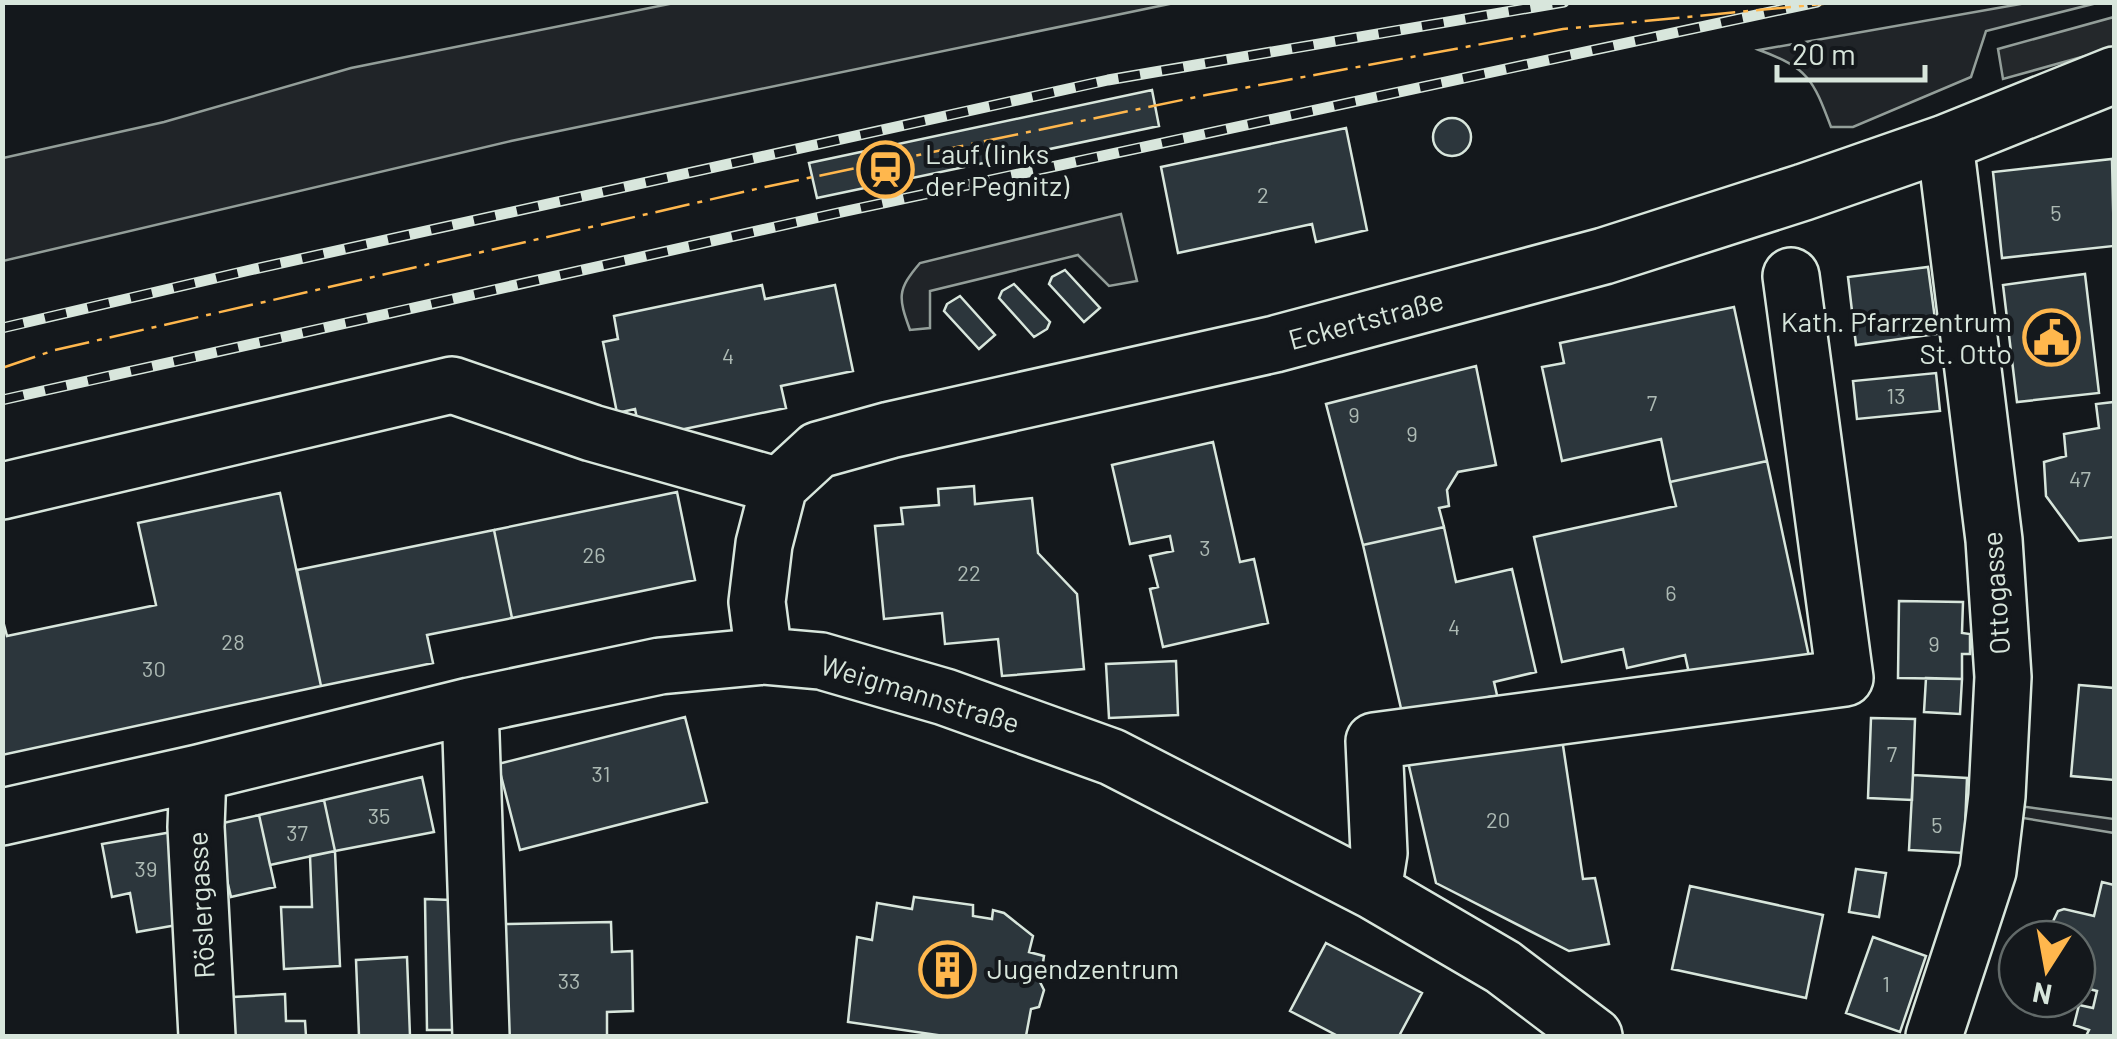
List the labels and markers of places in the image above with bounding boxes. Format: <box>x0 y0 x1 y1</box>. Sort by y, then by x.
place label: Lauf (links der Pegnitz) <box>925 136 1070 202</box>
station icon: Lauf (links der Pegnitz) <box>856 140 916 200</box>
place label: Kath. Pfarrzentrum St. Otto <box>1781 304 2012 370</box>
public building icon: Kath. Pfarrzentrum St. Otto <box>2021 308 2081 368</box>
building icon: Jugendzentrum <box>918 939 978 999</box>
place label: Jugendzentrum <box>987 951 1179 985</box>

